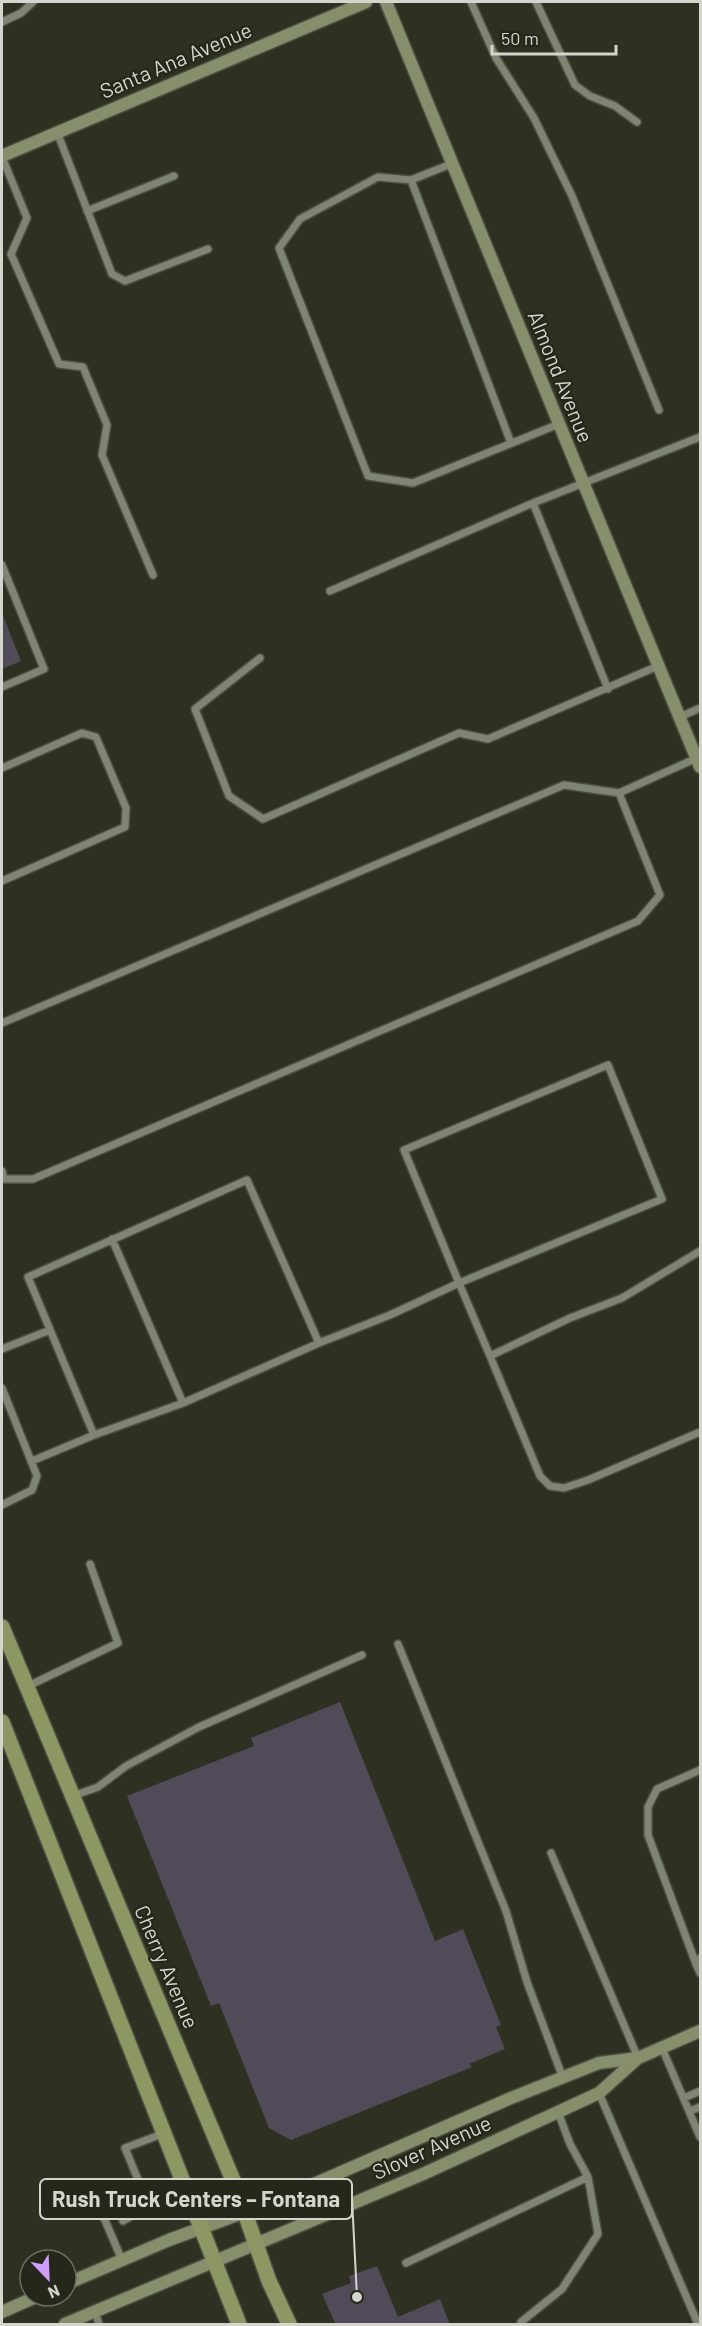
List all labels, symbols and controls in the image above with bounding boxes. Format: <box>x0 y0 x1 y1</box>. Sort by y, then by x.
street label: Santa Ana Avenue <box>96 16 255 103</box>
scale bar <box>492 18 616 56</box>
text: 50 m <box>501 27 539 49</box>
street label: Almond Avenue <box>524 307 599 446</box>
street label: Cherry Avenue <box>130 1901 205 2032</box>
street label: Slover Avenue <box>368 2109 495 2184</box>
callout: Rush Truck Centers – Fontana <box>40 2179 352 2219</box>
text: Rush Truck Centers – Fontana <box>52 2185 340 2211</box>
north arrow <box>18 2248 78 2308</box>
text: N <box>45 2281 63 2303</box>

